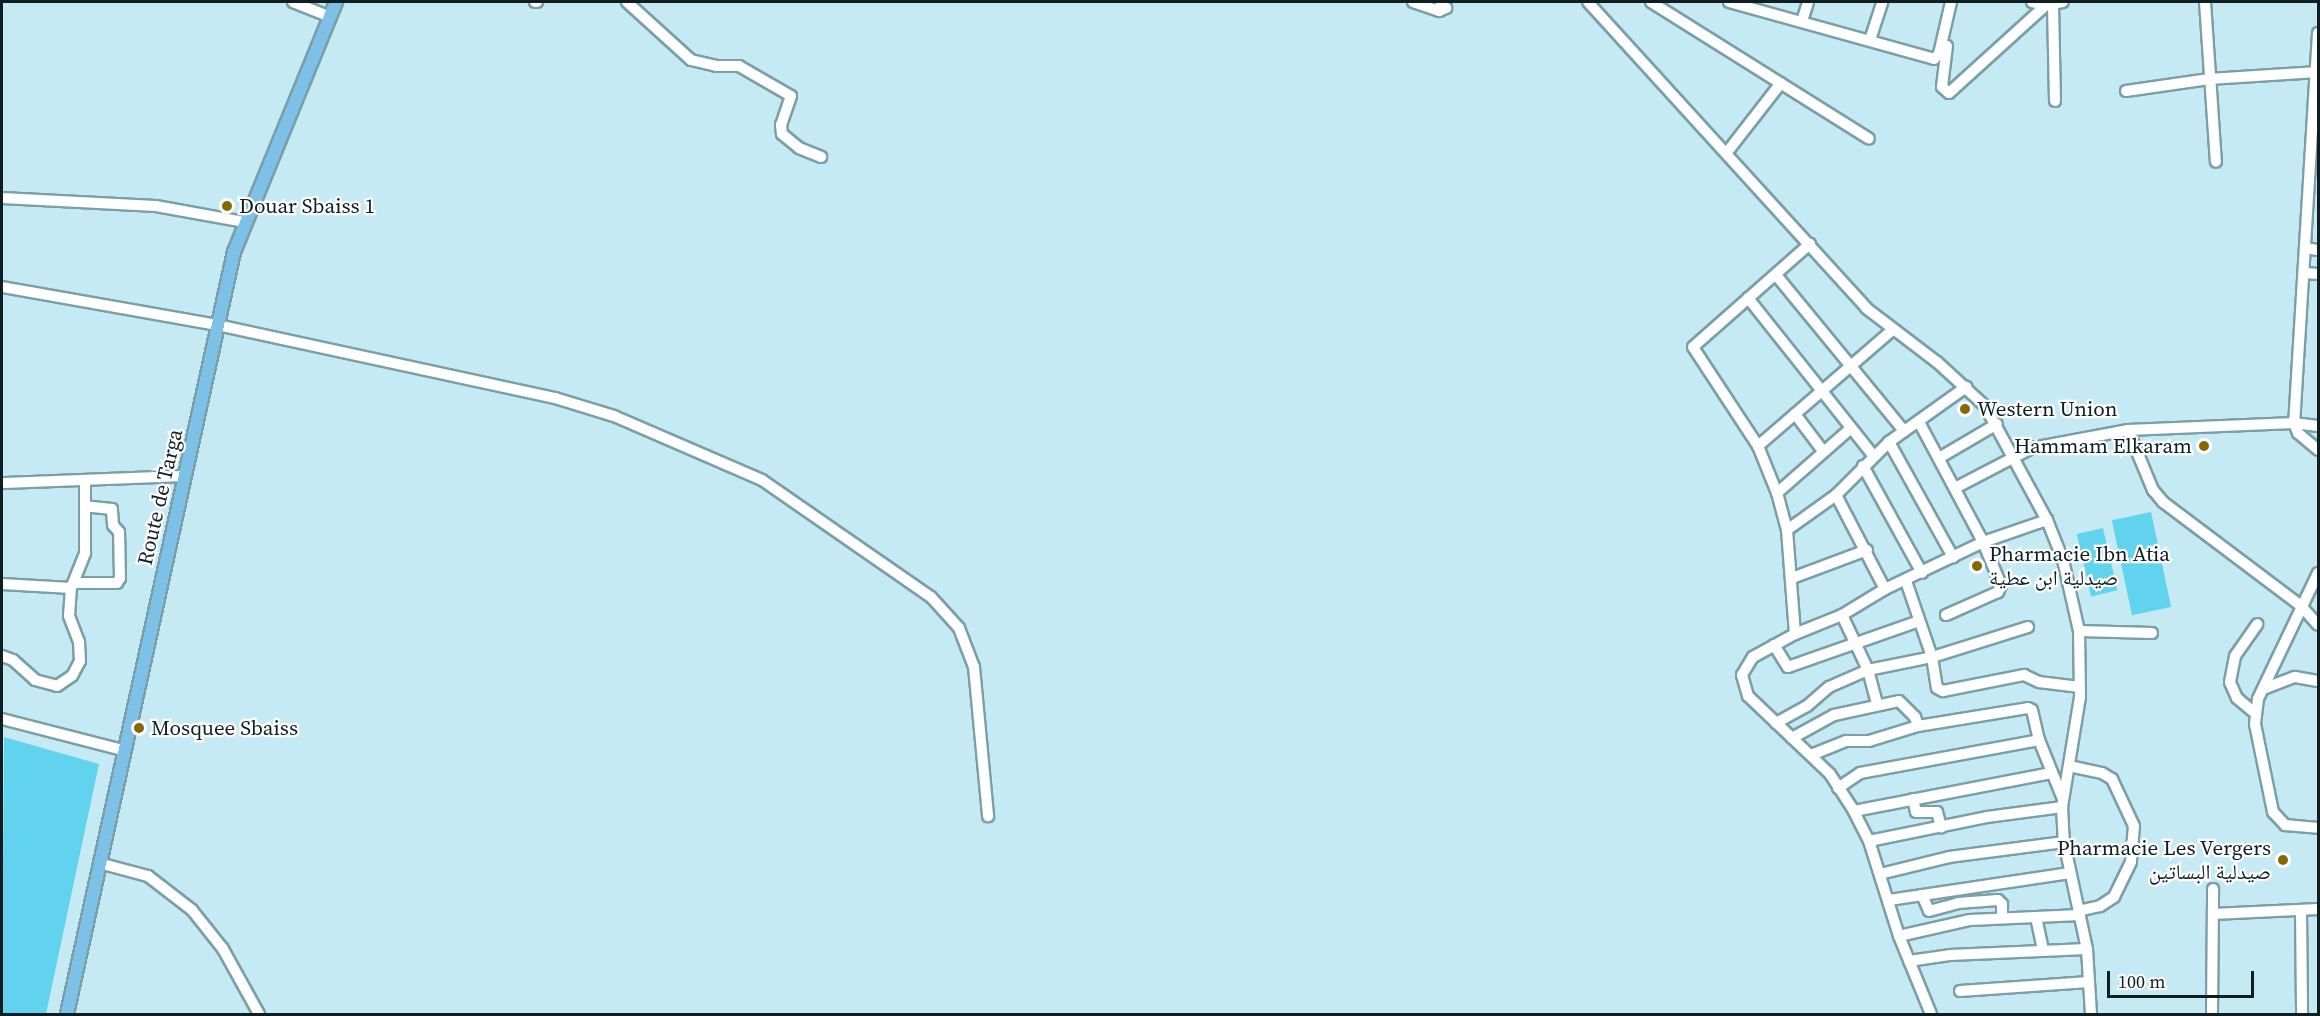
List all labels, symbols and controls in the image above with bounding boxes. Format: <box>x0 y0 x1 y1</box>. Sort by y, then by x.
place label: Douar Sbaiss 1 <box>239 193 375 219</box>
marker: Douar Sbaiss 1 <box>220 199 234 213</box>
place label: Western Union <box>1977 396 2117 422</box>
marker: Western Union <box>1958 402 1972 416</box>
street label: Route de Targa <box>132 426 188 568</box>
place label: Hammam Elkaram <box>2014 433 2192 459</box>
marker: Hammam Elkaram <box>2197 439 2211 453</box>
place label: Pharmacie Ibn Atia صيدلية ابن عطية <box>1989 541 2170 591</box>
marker: Pharmacie Ibn Atia صيدلية ابن عطية <box>1970 559 1984 573</box>
place label: Mosquee Sbaiss <box>151 715 298 741</box>
marker: Mosquee Sbaiss <box>132 721 146 735</box>
place label: Pharmacie Les Vergers صيدلية البساتين <box>2056 835 2271 885</box>
marker: Pharmacie Les Vergers صيدلية البساتين <box>2276 853 2290 867</box>
scale bar <box>2110 959 2257 997</box>
text: 100 m <box>2118 969 2165 994</box>

